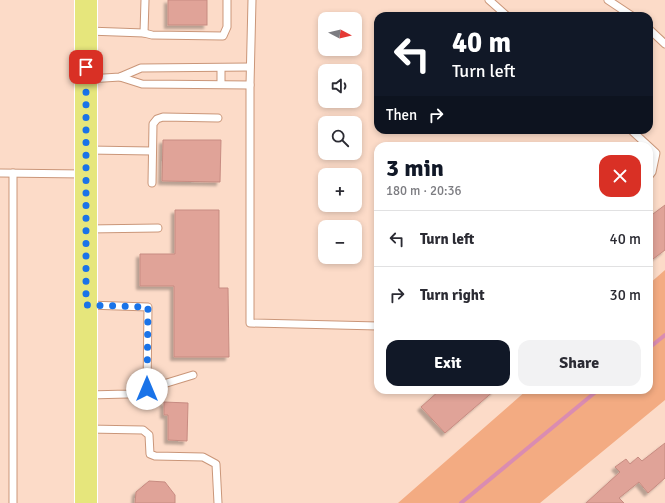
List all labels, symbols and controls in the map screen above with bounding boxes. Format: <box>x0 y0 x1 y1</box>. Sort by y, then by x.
north arrow <box>318 12 362 56</box>
map controls <box>318 12 362 264</box>
text: 40 m <box>452 26 511 60</box>
icon: left <box>386 28 438 80</box>
pin <box>69 50 103 84</box>
icon: arrive <box>75 56 97 78</box>
text: Turn left <box>452 60 515 82</box>
button: sound <box>318 64 362 108</box>
icon: right <box>425 104 447 126</box>
text: Then <box>386 106 417 124</box>
button: search <box>318 116 362 160</box>
text: 3 min <box>386 153 444 183</box>
button: close <box>599 155 641 197</box>
button: + <box>318 168 362 212</box>
text: 180 m · 20:36 <box>386 183 462 199</box>
button: − <box>318 220 362 264</box>
icon: left <box>386 228 408 250</box>
text: Turn left <box>420 230 474 248</box>
text: 40 m <box>610 230 641 248</box>
icon: right <box>386 284 408 306</box>
text: Turn right <box>420 286 485 304</box>
text: 30 m <box>610 286 641 304</box>
button: Exit <box>386 340 510 386</box>
button: Share <box>518 340 641 386</box>
position arrow <box>126 368 168 410</box>

